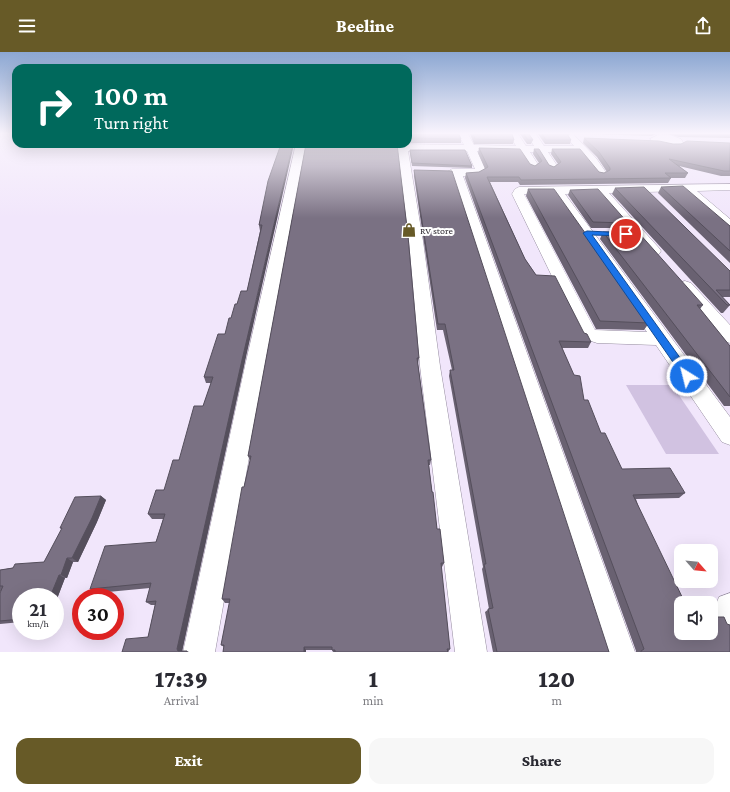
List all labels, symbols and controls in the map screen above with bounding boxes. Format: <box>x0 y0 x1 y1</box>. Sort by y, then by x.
icon: menu <box>16 15 38 37</box>
icon: share <box>692 15 714 37</box>
text: Beeline <box>336 16 394 36</box>
icon: right <box>28 80 80 132</box>
text: 100 m <box>94 80 168 111</box>
text: Turn right <box>94 113 168 133</box>
pin <box>609 217 643 251</box>
shop icon: RV store <box>401 222 417 238</box>
icon: arrive <box>615 223 637 245</box>
place label: RV store <box>420 225 453 236</box>
position arrow <box>666 355 708 397</box>
north arrow <box>674 544 718 588</box>
map controls <box>674 544 718 640</box>
speed limit sign: 30 <box>72 588 124 640</box>
button: sound <box>674 596 718 640</box>
text: 21 <box>29 598 47 620</box>
text: km/h <box>27 618 49 629</box>
text: 17:39 <box>155 665 208 692</box>
text: 1 <box>368 665 378 692</box>
text: 120 <box>538 665 575 692</box>
text: Arrival <box>164 693 199 708</box>
text: min <box>363 693 384 708</box>
text: m <box>552 693 562 708</box>
button: Exit <box>16 738 361 784</box>
button: Share <box>369 738 714 784</box>

